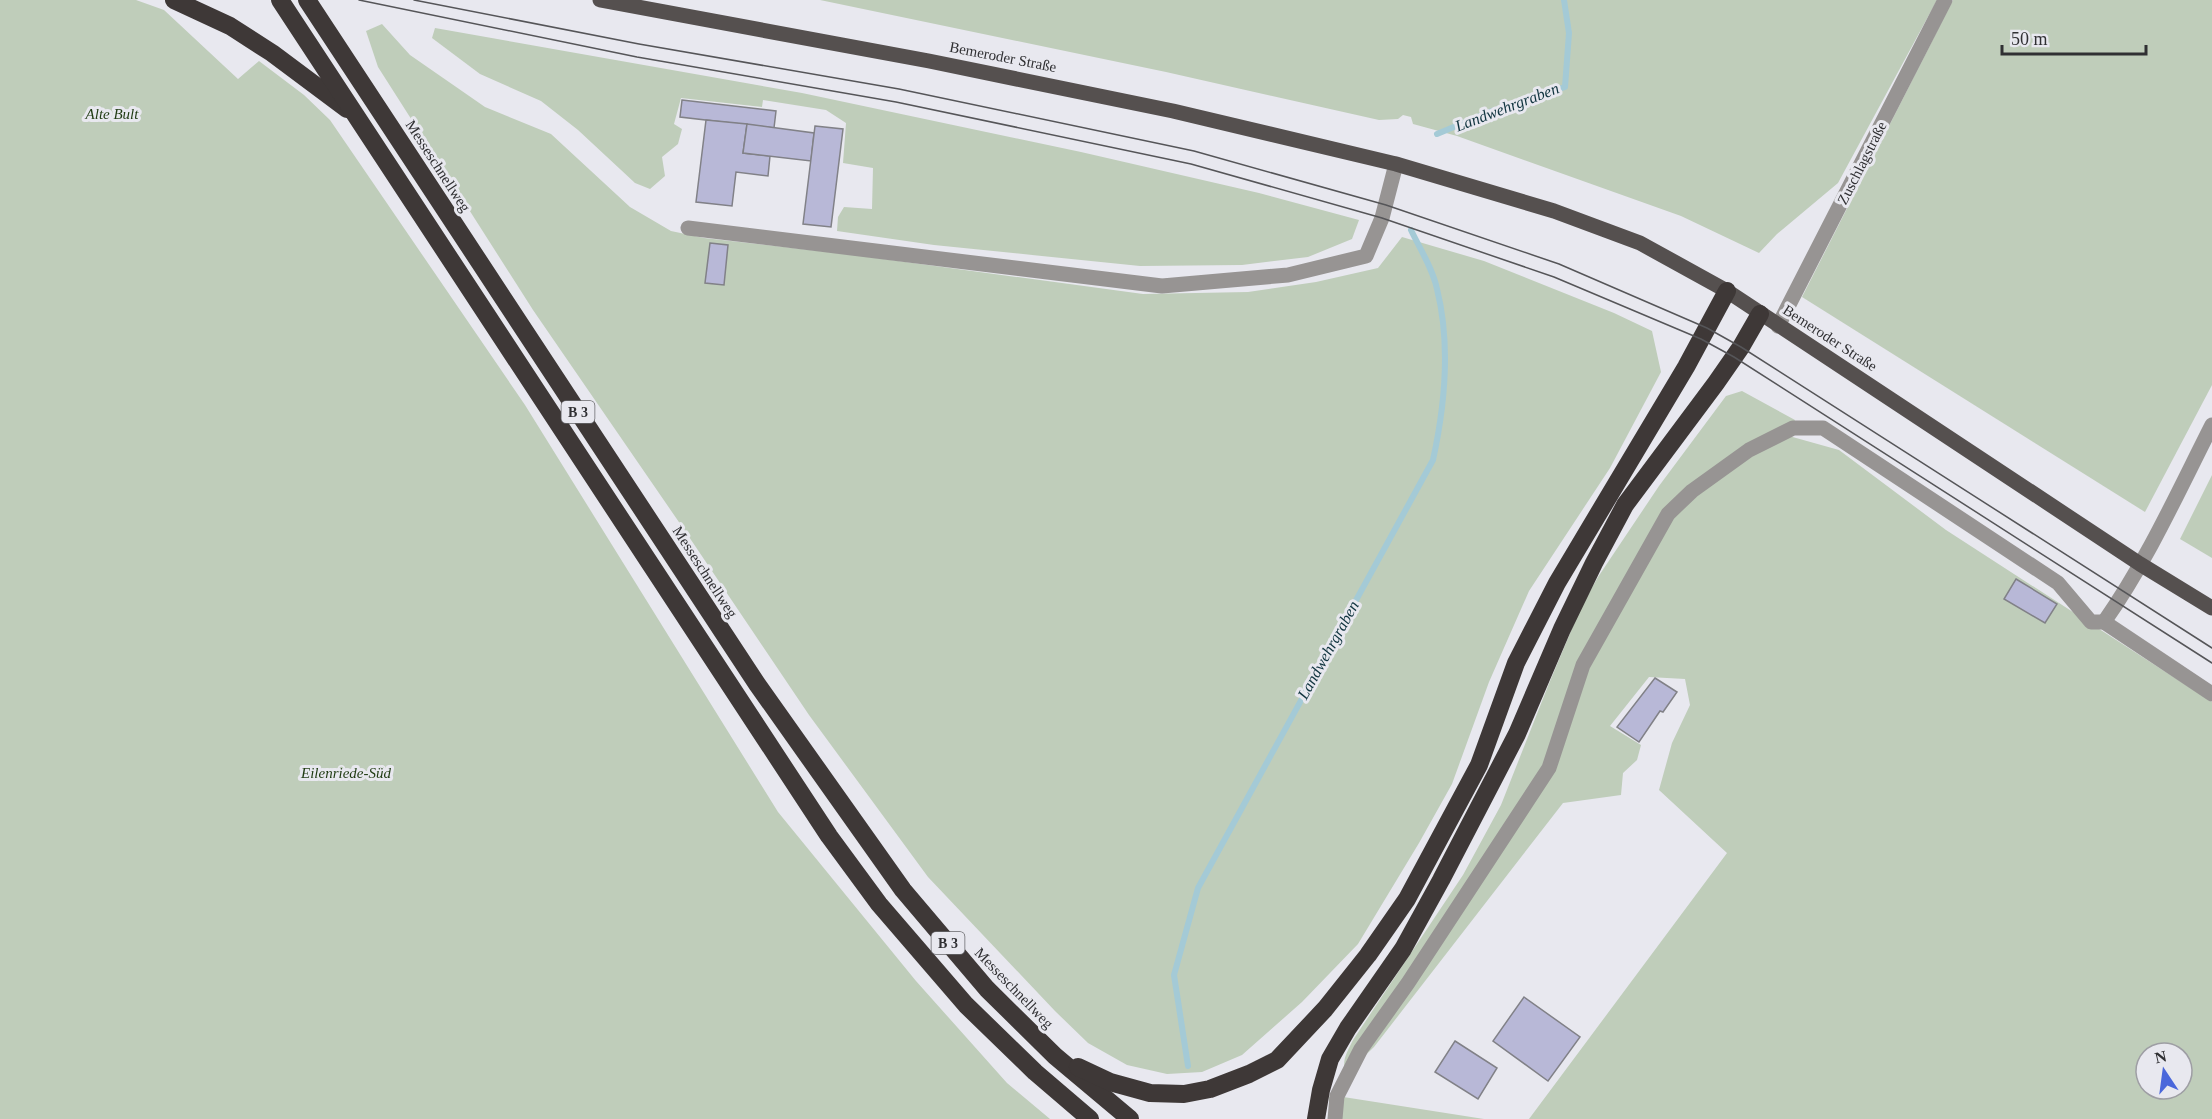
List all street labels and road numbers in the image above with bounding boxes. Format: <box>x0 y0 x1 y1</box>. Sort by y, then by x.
street label: Bemeroder Straße <box>948 39 1058 75</box>
street label: Messeschnellweg <box>402 117 474 215</box>
street label: Zuschlagstraße <box>1834 119 1890 207</box>
street label: Bemeroder Straße <box>1780 302 1880 374</box>
road number: B 3 <box>562 401 594 423</box>
street label: Messeschnellweg <box>669 523 741 621</box>
road number: B 3 <box>932 932 964 954</box>
street label: Messeschnellweg <box>971 944 1057 1032</box>

